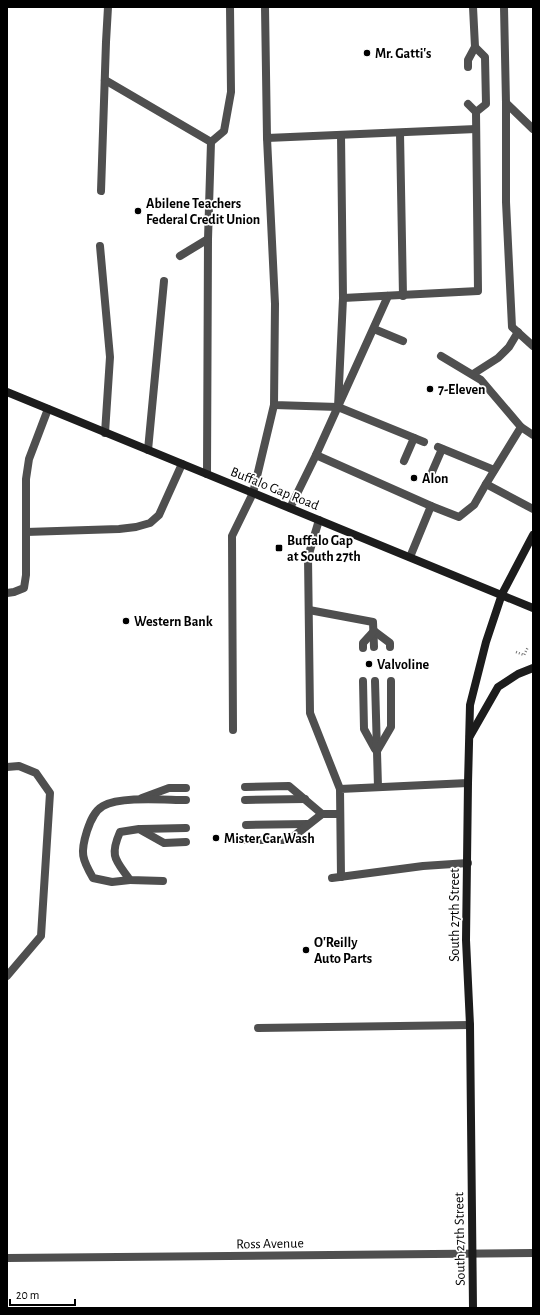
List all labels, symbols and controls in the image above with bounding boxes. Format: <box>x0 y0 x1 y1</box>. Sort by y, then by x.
place label: Mr. Gatti's <box>375 47 431 61</box>
marker: Mr. Gatti's <box>362 48 372 58</box>
place label: Abilene Teachers Federal Credit Union <box>146 197 260 227</box>
marker: Abilene Teachers Federal Credit Union <box>133 206 143 216</box>
place label: 7-Eleven <box>438 383 486 397</box>
marker: 7-Eleven <box>425 384 435 394</box>
street label: Buffalo Gap Road <box>228 465 321 513</box>
place label: Alon <box>422 472 448 486</box>
marker: Alon <box>409 473 419 483</box>
place label: Buffalo Gap at South 27th <box>287 534 361 564</box>
marker: Buffalo Gap at South 27th <box>274 543 284 553</box>
place label: Western Bank <box>134 615 213 629</box>
marker: Western Bank <box>121 616 131 626</box>
place label: Valvoline <box>377 658 430 672</box>
marker: Valvoline <box>364 659 374 669</box>
place label: Mister Car Wash <box>224 832 315 846</box>
marker: Mister Car Wash <box>211 833 221 843</box>
street label: South 27th Street <box>448 868 462 962</box>
place label: O'Reilly Auto Parts <box>314 936 372 966</box>
marker: O'Reilly Auto Parts <box>301 945 311 955</box>
street label: South 27th Street <box>452 1192 468 1286</box>
street label: Ross Avenue <box>236 1236 304 1252</box>
scale bar <box>10 1281 75 1307</box>
text: 20 m <box>16 1289 39 1301</box>

